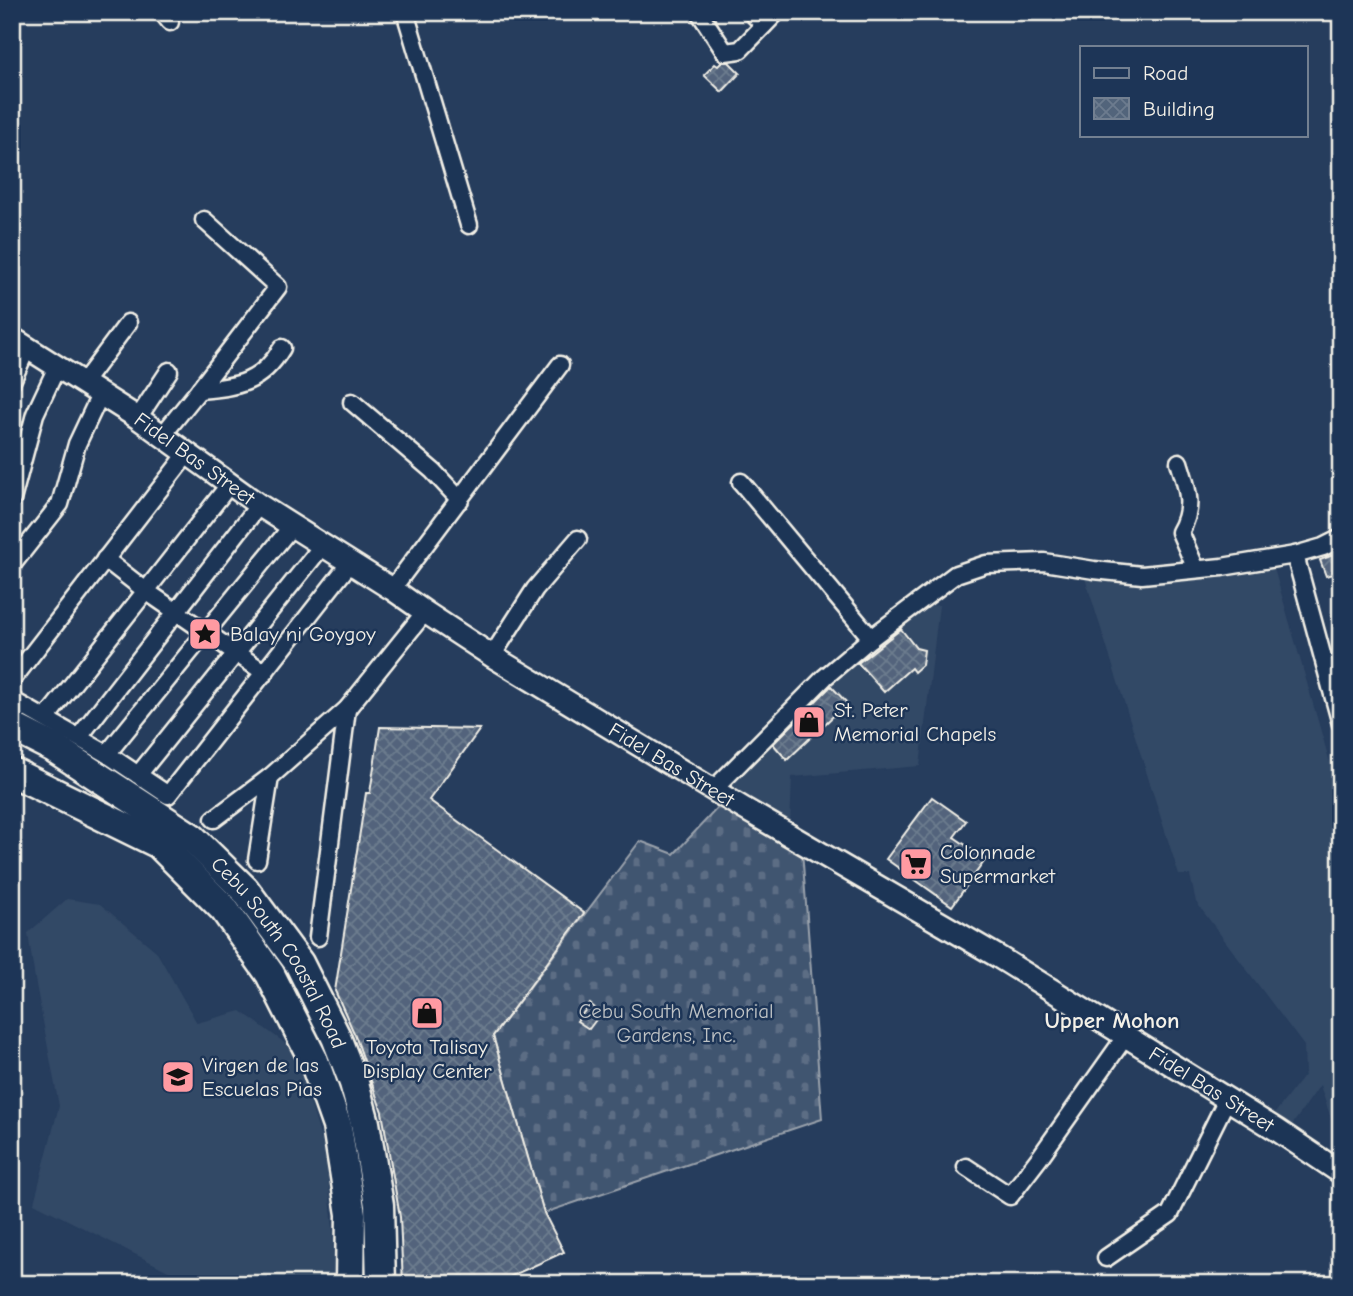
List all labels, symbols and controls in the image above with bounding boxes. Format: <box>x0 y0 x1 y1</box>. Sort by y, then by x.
legend <box>1080 46 1308 136</box>
text: Road <box>1143 61 1188 85</box>
text: Building <box>1143 97 1215 121</box>
street label: Fidel Bas Street <box>130 407 260 511</box>
place icon: Balay ni Goygoy <box>186 615 224 653</box>
place label: Balay ni Goygoy <box>230 622 376 646</box>
place label: St. Peter Memorial Chapels <box>834 698 996 746</box>
shop icon: St. Peter Memorial Chapels <box>790 703 828 741</box>
street label: Fidel Bas Street <box>605 718 740 812</box>
place label: Colonnade Supermarket <box>940 840 1056 888</box>
supermarket icon: Colonnade Supermarket <box>897 845 935 883</box>
street label: Cebu South Coastal Road <box>206 852 351 1052</box>
shop icon: Toyota Talisay Display Center <box>408 994 446 1032</box>
park label: Cebu South Memorial Gardens, Inc. <box>578 999 774 1047</box>
district label: Upper Mohon <box>1044 1007 1180 1034</box>
place label: Toyota Talisay Display Center <box>363 1035 492 1083</box>
street label: Fidel Bas Street <box>1145 1042 1279 1138</box>
place label: Virgen de las Escuelas Pias <box>202 1053 322 1101</box>
school or university icon: Virgen de las Escuelas Pias <box>159 1058 197 1096</box>

